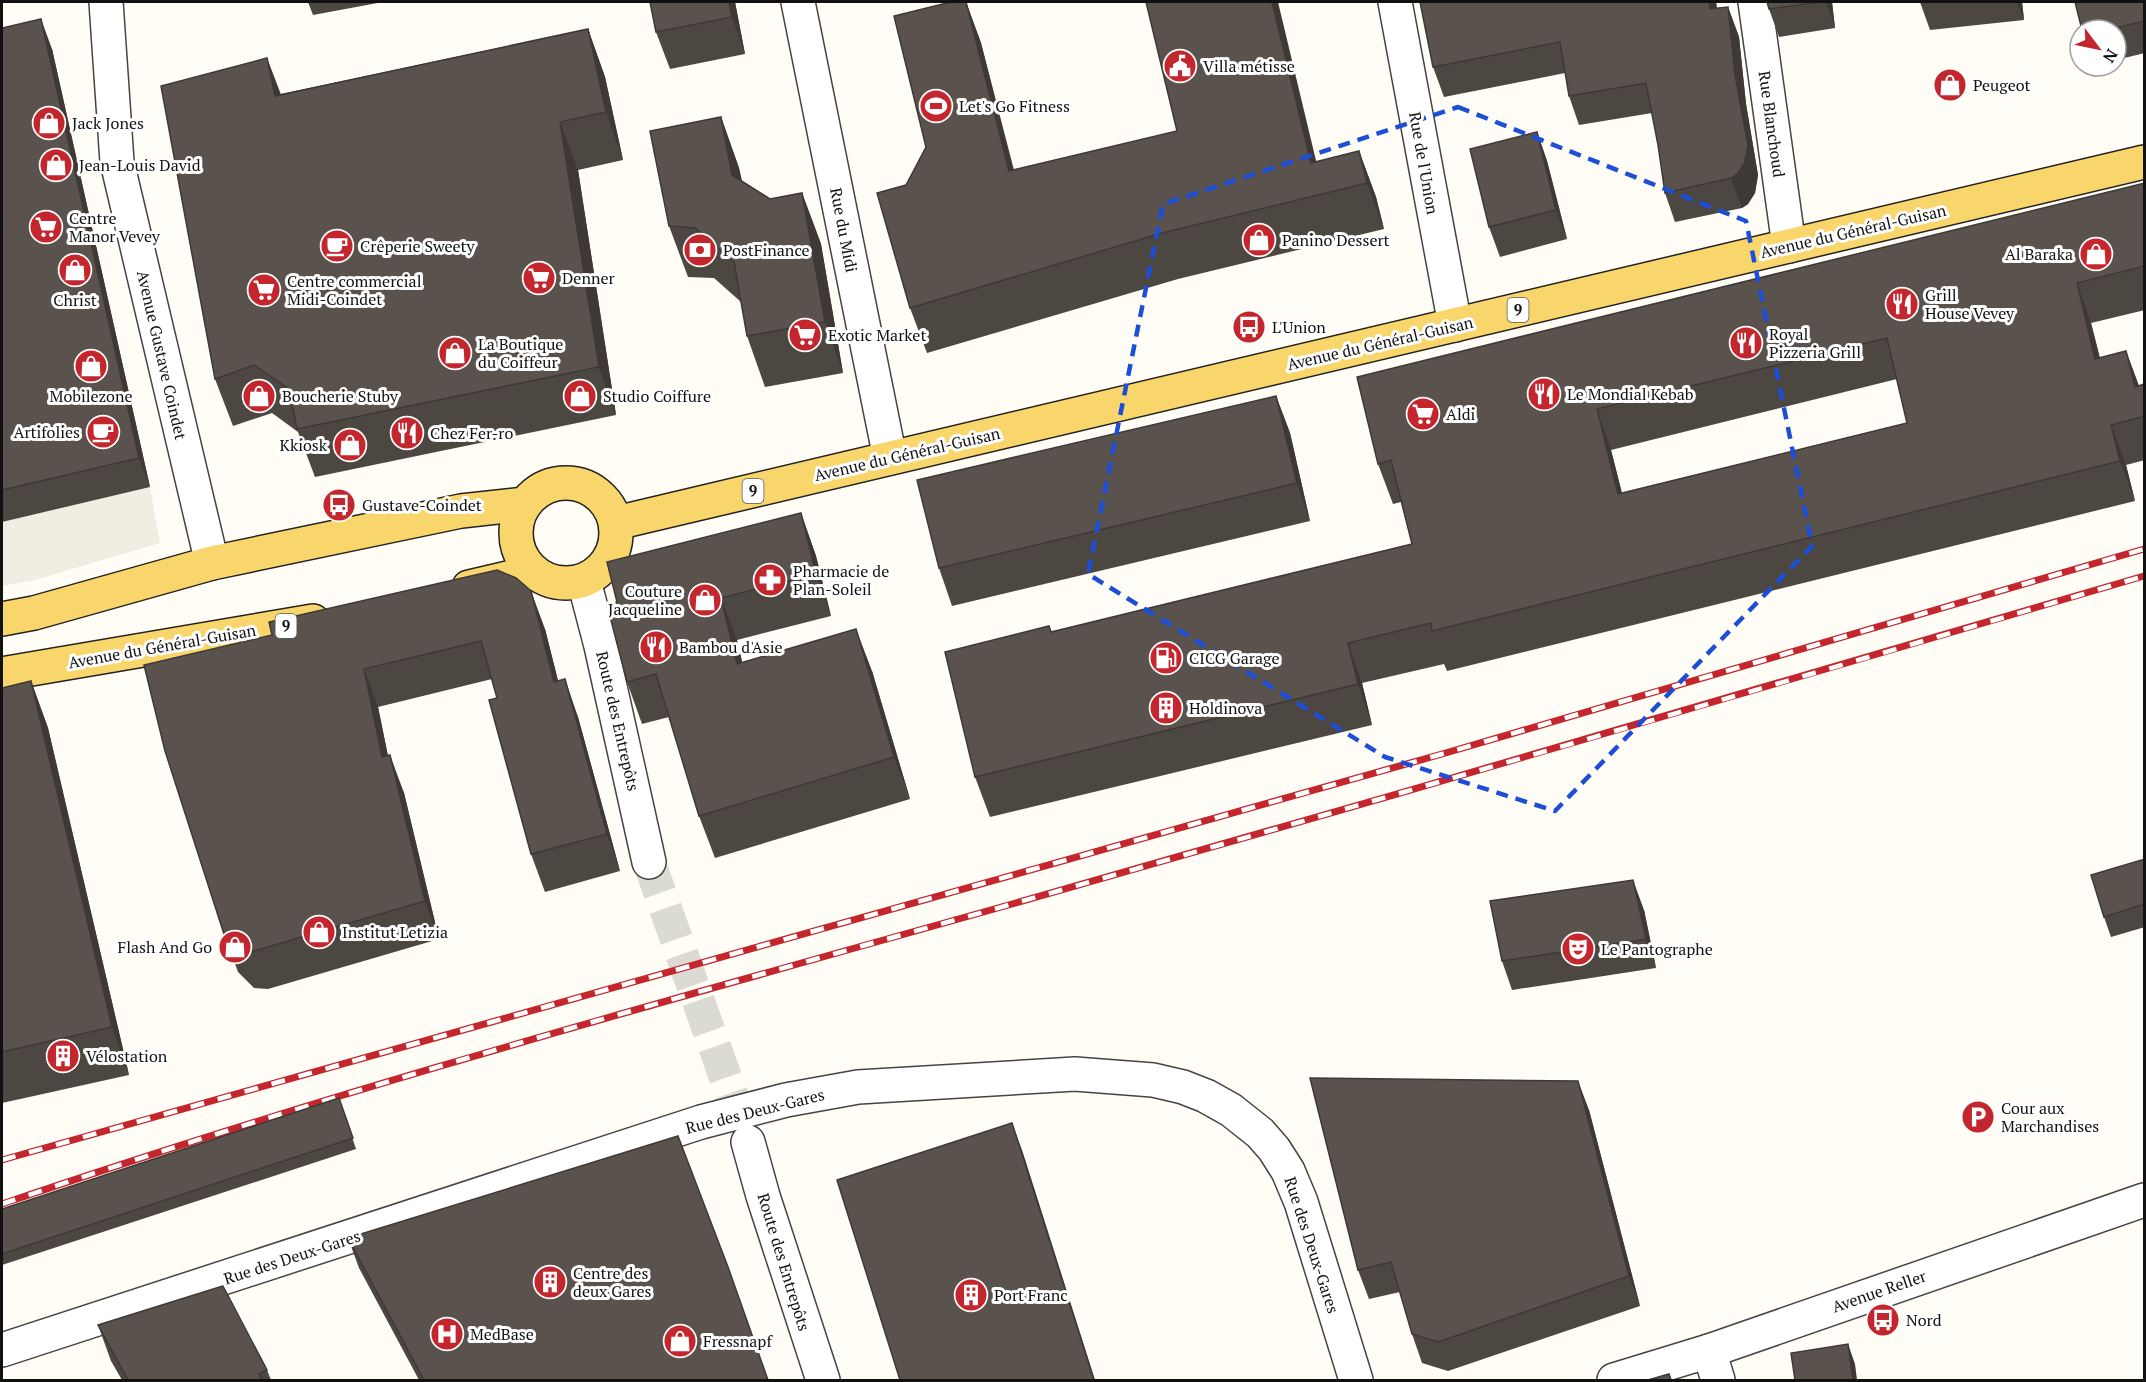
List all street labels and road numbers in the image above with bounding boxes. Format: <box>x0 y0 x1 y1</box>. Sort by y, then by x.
street label: Rue Blanchoud <box>1754 69 1790 179</box>
street label: Rue de l'Union <box>1404 110 1444 217</box>
street label: Rue du Midi <box>825 186 863 274</box>
street label: Avenue du Général-Guisan <box>1758 199 1949 263</box>
street label: Avenue Gustave Coindet <box>132 268 192 442</box>
road number: 9 <box>1508 298 1528 322</box>
street label: Avenue du Général-Guisan <box>1285 311 1476 375</box>
street label: Avenue du Général-Guisan <box>812 422 1003 486</box>
road number: 9 <box>742 479 764 503</box>
road number: 9 <box>276 614 296 638</box>
street label: Avenue du Général-Guisan <box>66 619 258 673</box>
street label: Route des Entrepôts <box>591 649 645 793</box>
street label: Rue des Deux-Gares <box>683 1083 827 1139</box>
street label: Rue des Deux-Gares <box>1280 1174 1344 1316</box>
street label: Route des Entrepôts <box>753 1190 815 1334</box>
street label: Rue des Deux-Gares <box>221 1225 363 1289</box>
street label: Avenue Reller <box>1829 1264 1930 1317</box>

